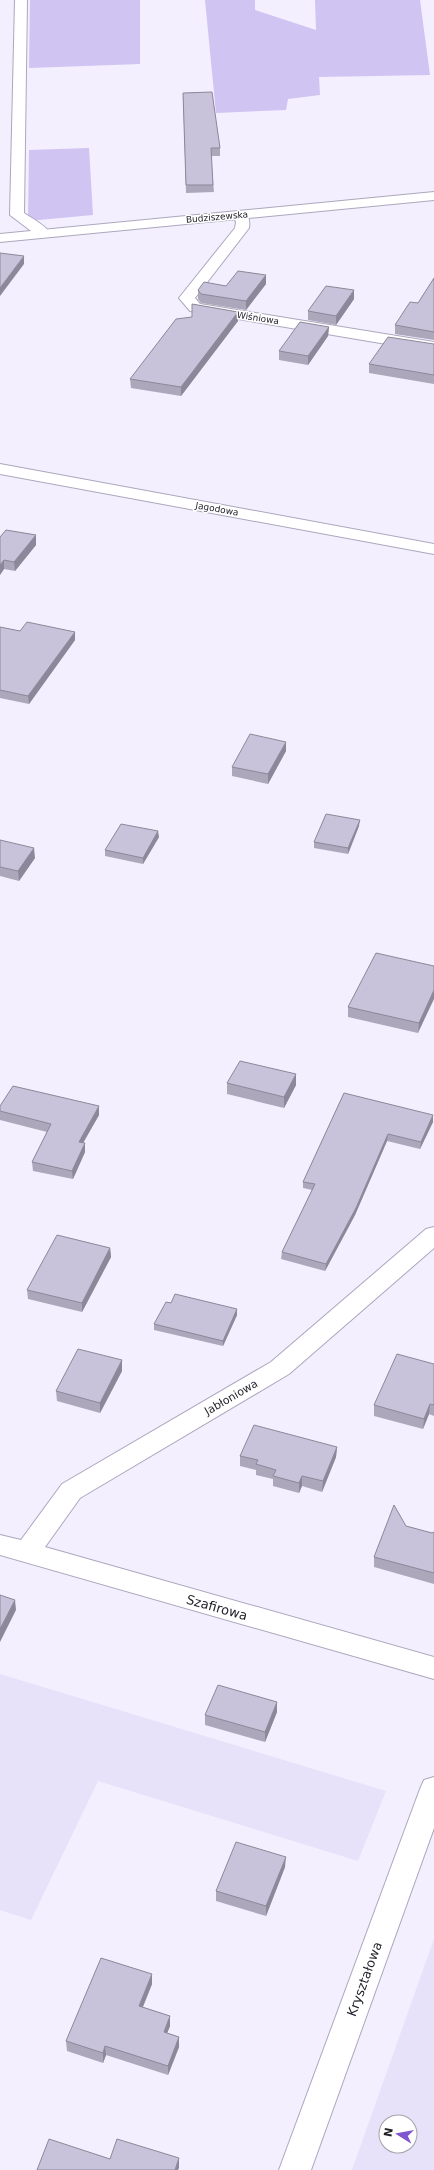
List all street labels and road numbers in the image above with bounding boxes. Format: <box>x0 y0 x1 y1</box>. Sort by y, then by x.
street label: Budziszewska <box>185 209 249 225</box>
street label: Wiśniowa <box>236 310 280 326</box>
street label: Jagodowa <box>194 500 239 518</box>
street label: Jabłoniowa <box>201 1377 260 1418</box>
street label: Szafirowa <box>185 1592 249 1623</box>
street label: Kryształowa <box>344 1940 385 2019</box>

